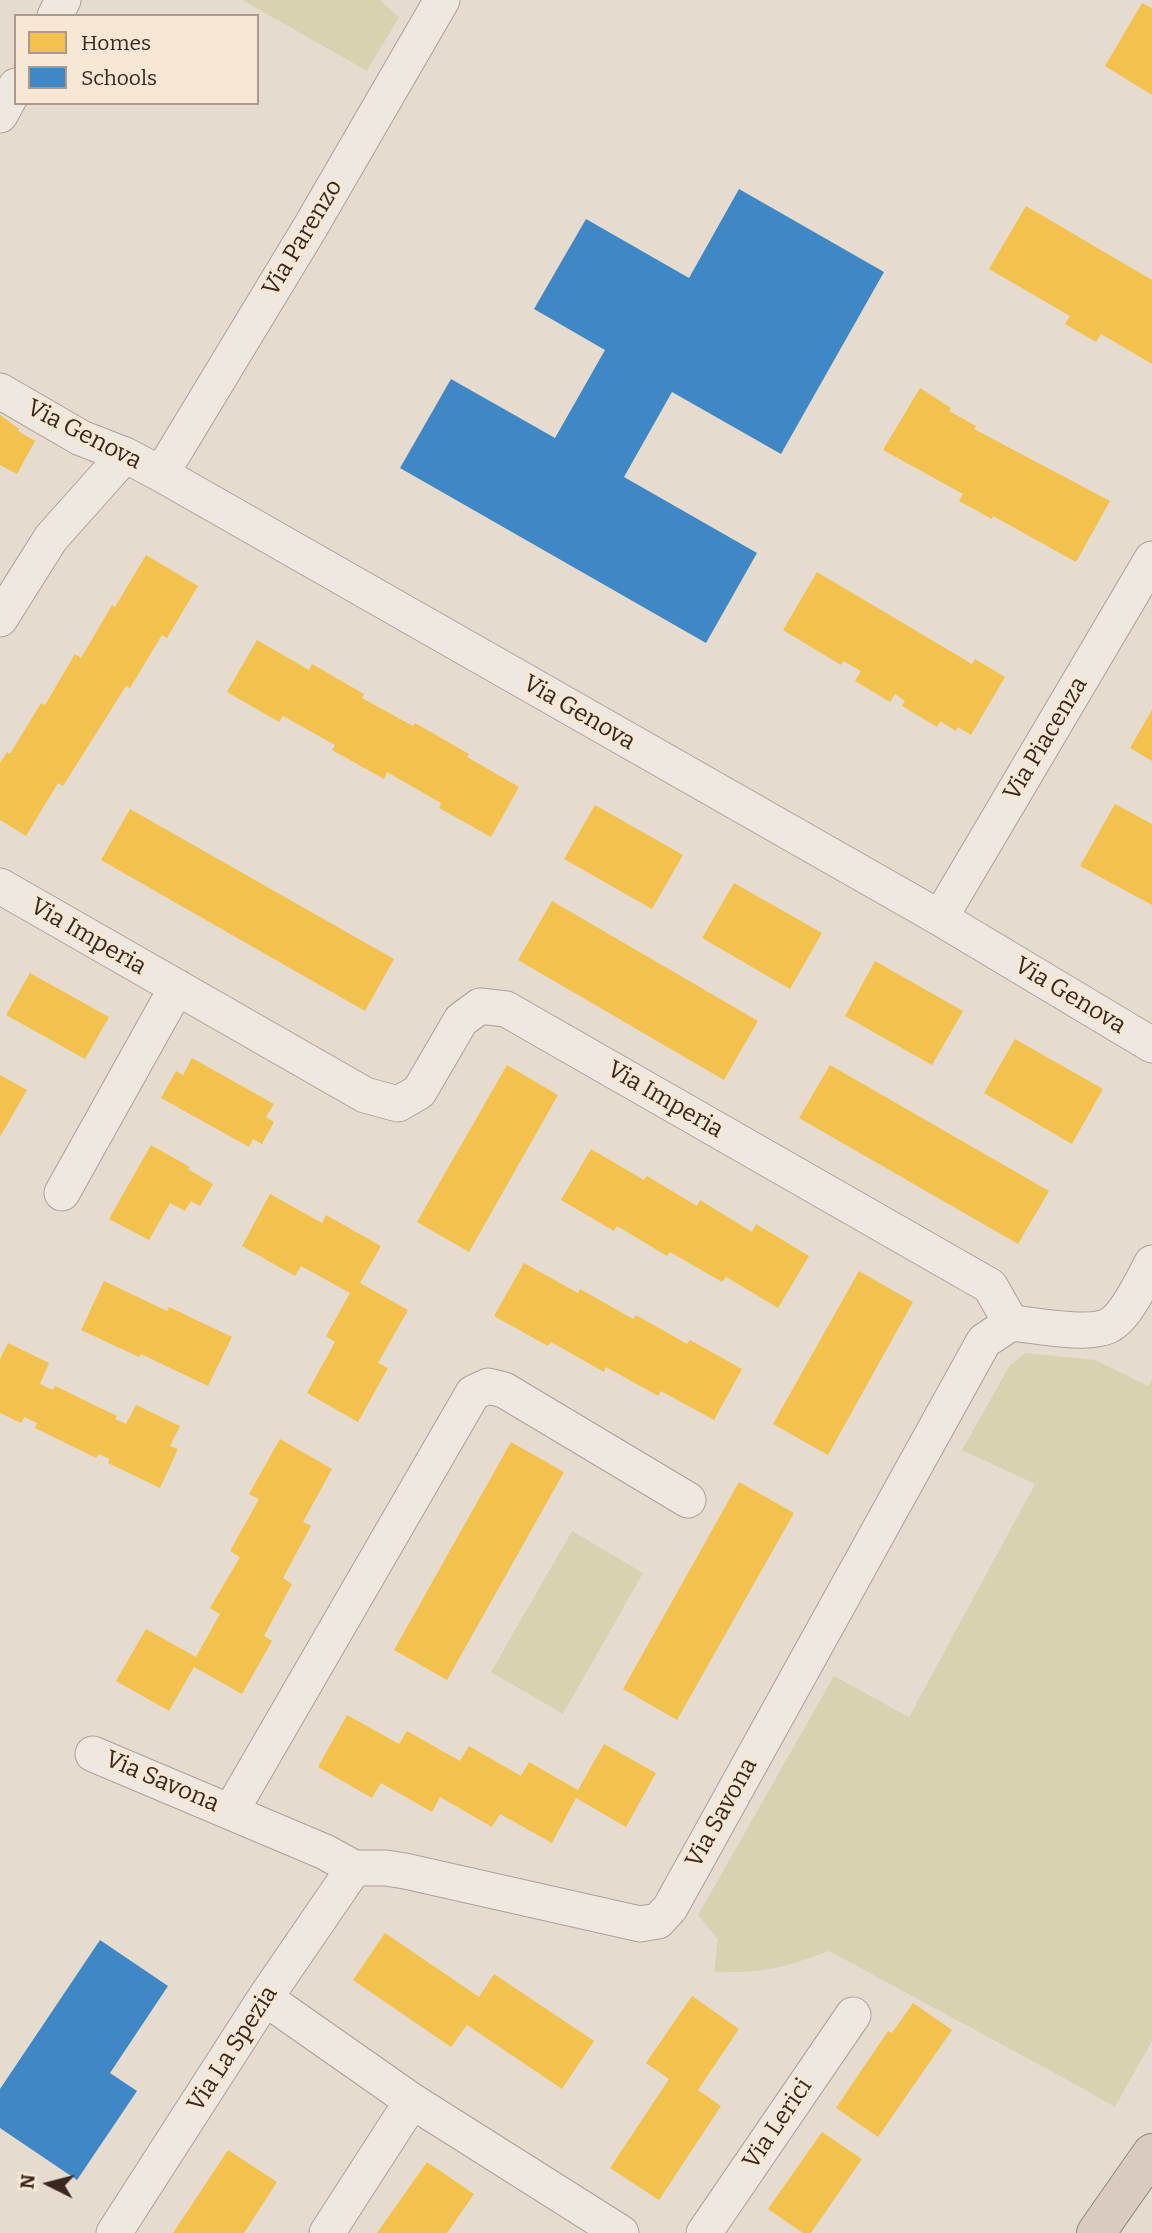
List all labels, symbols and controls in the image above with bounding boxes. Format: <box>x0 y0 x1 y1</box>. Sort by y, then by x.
legend <box>14 14 259 105</box>
text: Homes <box>81 30 151 56</box>
text: Schools <box>81 65 157 91</box>
street label: Via Parenzo <box>257 175 349 301</box>
street label: Via Genova <box>22 394 146 476</box>
street label: Via Genova <box>518 669 640 757</box>
street label: Via Piacenza <box>998 672 1094 806</box>
street label: Via Imperia <box>25 892 151 982</box>
street label: Via Genova <box>1009 951 1131 1041</box>
street label: Via Imperia <box>602 1055 728 1145</box>
street label: Via Savona <box>101 1745 223 1819</box>
street label: Via Savona <box>680 1753 764 1873</box>
street label: Via La Spezia <box>182 1981 284 2117</box>
street label: Via Lerici <box>737 2073 819 2175</box>
north arrow <box>14 2149 84 2219</box>
text: N <box>15 2173 40 2190</box>

